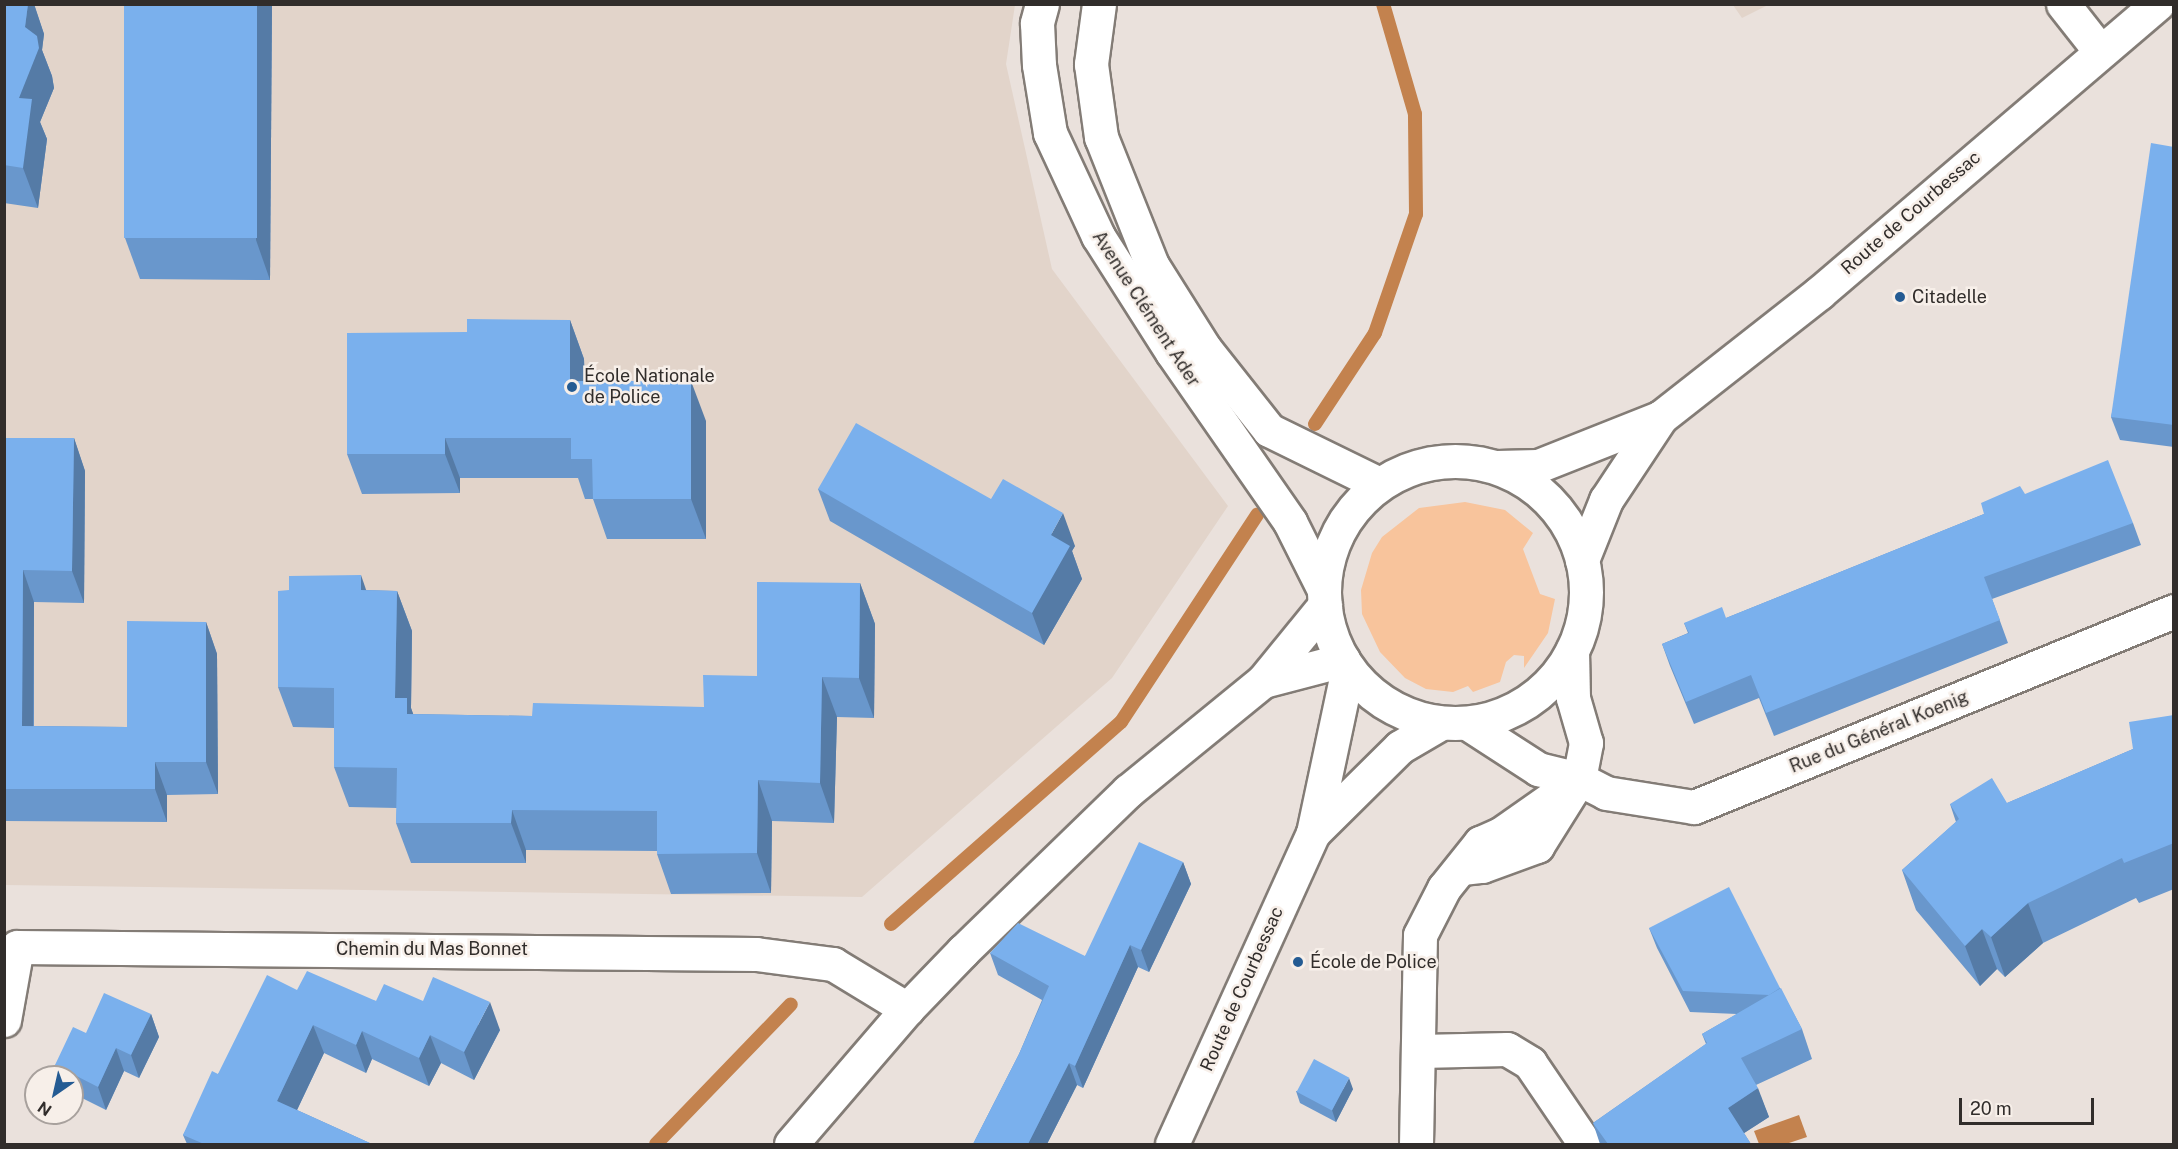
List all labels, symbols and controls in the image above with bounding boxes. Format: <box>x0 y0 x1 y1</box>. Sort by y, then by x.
street label: Route de Courbessac <box>1837 146 1985 280</box>
street label: Avenue Clément Ader <box>1088 227 1204 391</box>
place label: Citadelle <box>1912 286 1987 308</box>
marker: Citadelle <box>1893 290 1907 304</box>
place label: École Nationale de Police <box>584 366 715 409</box>
marker: École Nationale de Police <box>565 380 579 394</box>
street label: Rue du Général Koenig <box>1786 686 1972 778</box>
street label: Route de Courbessac <box>1196 903 1288 1075</box>
street label: Chemin du Mas Bonnet <box>336 938 528 960</box>
place label: École de Police <box>1310 951 1437 973</box>
marker: École de Police <box>1291 955 1305 969</box>
north arrow <box>24 1065 84 1125</box>
scale bar <box>1962 1086 2097 1124</box>
text: N <box>34 1097 55 1120</box>
text: 20 m <box>1970 1098 2012 1119</box>

